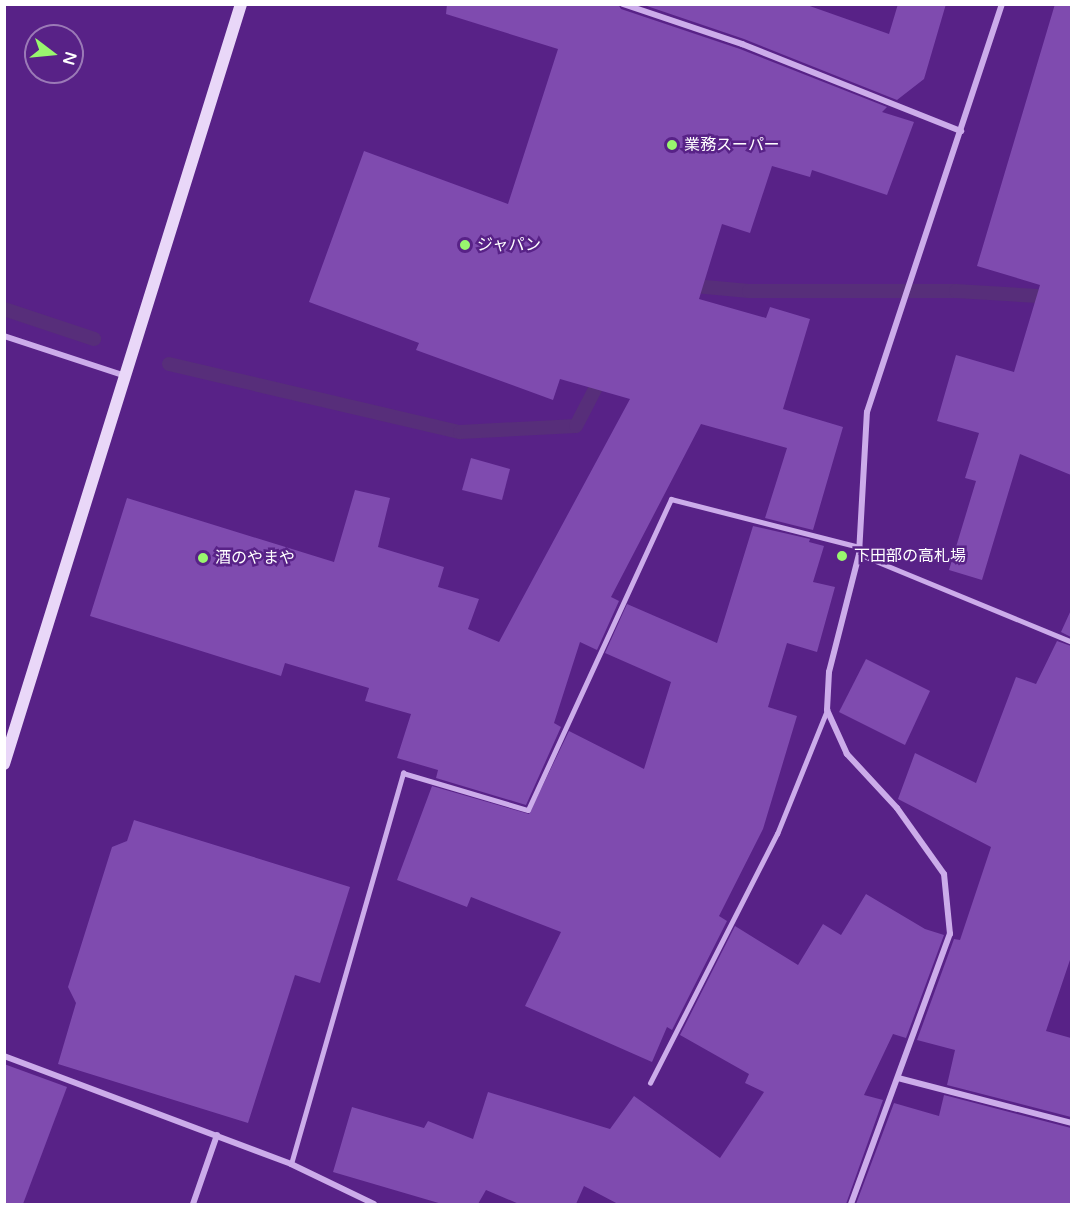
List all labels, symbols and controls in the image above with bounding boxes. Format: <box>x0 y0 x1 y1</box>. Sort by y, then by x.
north arrow <box>24 24 84 84</box>
text: N <box>58 49 81 67</box>
place label: 業務スーパー <box>684 135 780 155</box>
marker: 業務スーパー <box>665 138 679 152</box>
place label: ジャパン <box>477 235 541 255</box>
marker: ジャパン <box>458 238 472 252</box>
place label: 下田部の高札場 <box>854 546 966 566</box>
place label: 酒のやまや <box>215 548 295 568</box>
marker: 下田部の高札場 <box>835 549 849 563</box>
marker: 酒のやまや <box>196 551 210 565</box>

